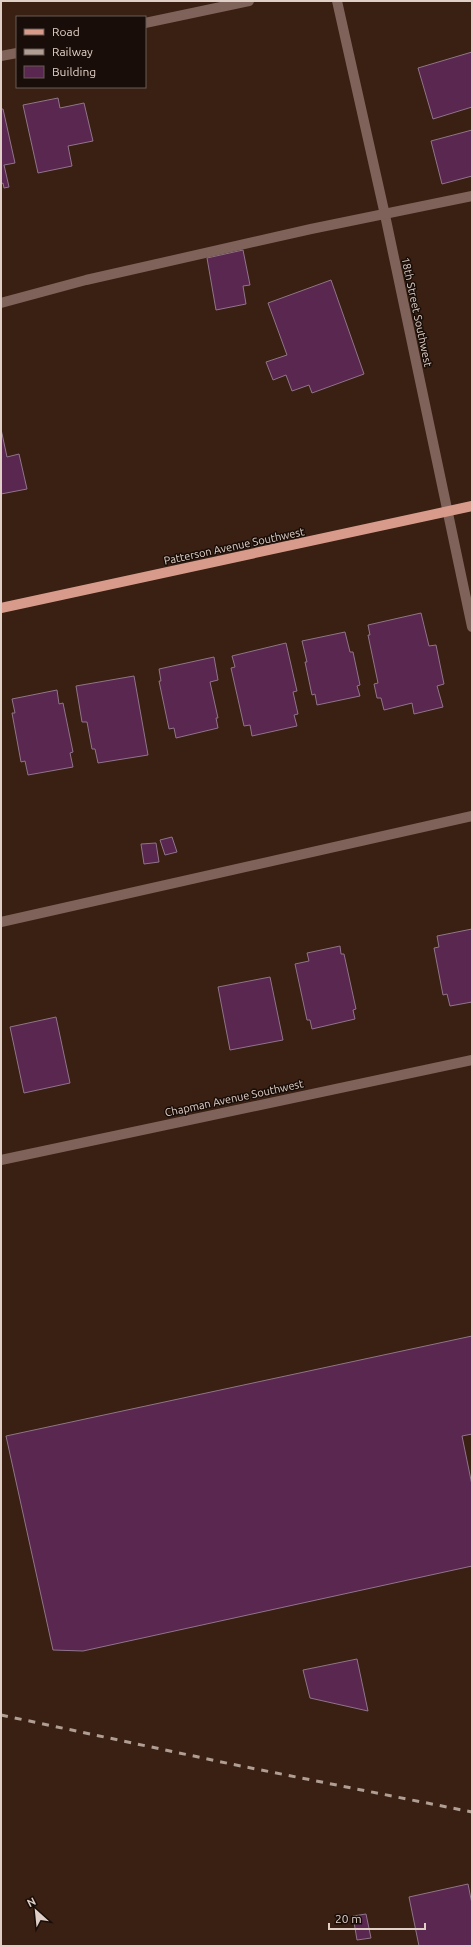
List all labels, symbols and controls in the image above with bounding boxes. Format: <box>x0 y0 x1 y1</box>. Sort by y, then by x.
legend <box>16 16 146 88</box>
text: Road <box>52 25 80 38</box>
text: Railway <box>52 45 93 58</box>
text: Building <box>52 65 96 78</box>
street label: 18th Street Southwest <box>400 256 435 368</box>
street label: Patterson Avenue Southwest <box>163 525 306 567</box>
street label: Chapman Avenue Southwest <box>164 1077 305 1119</box>
north arrow <box>16 1891 56 1931</box>
text: N <box>25 1895 38 1909</box>
scale bar <box>329 1905 425 1931</box>
text: 20 m <box>335 1912 362 1925</box>

